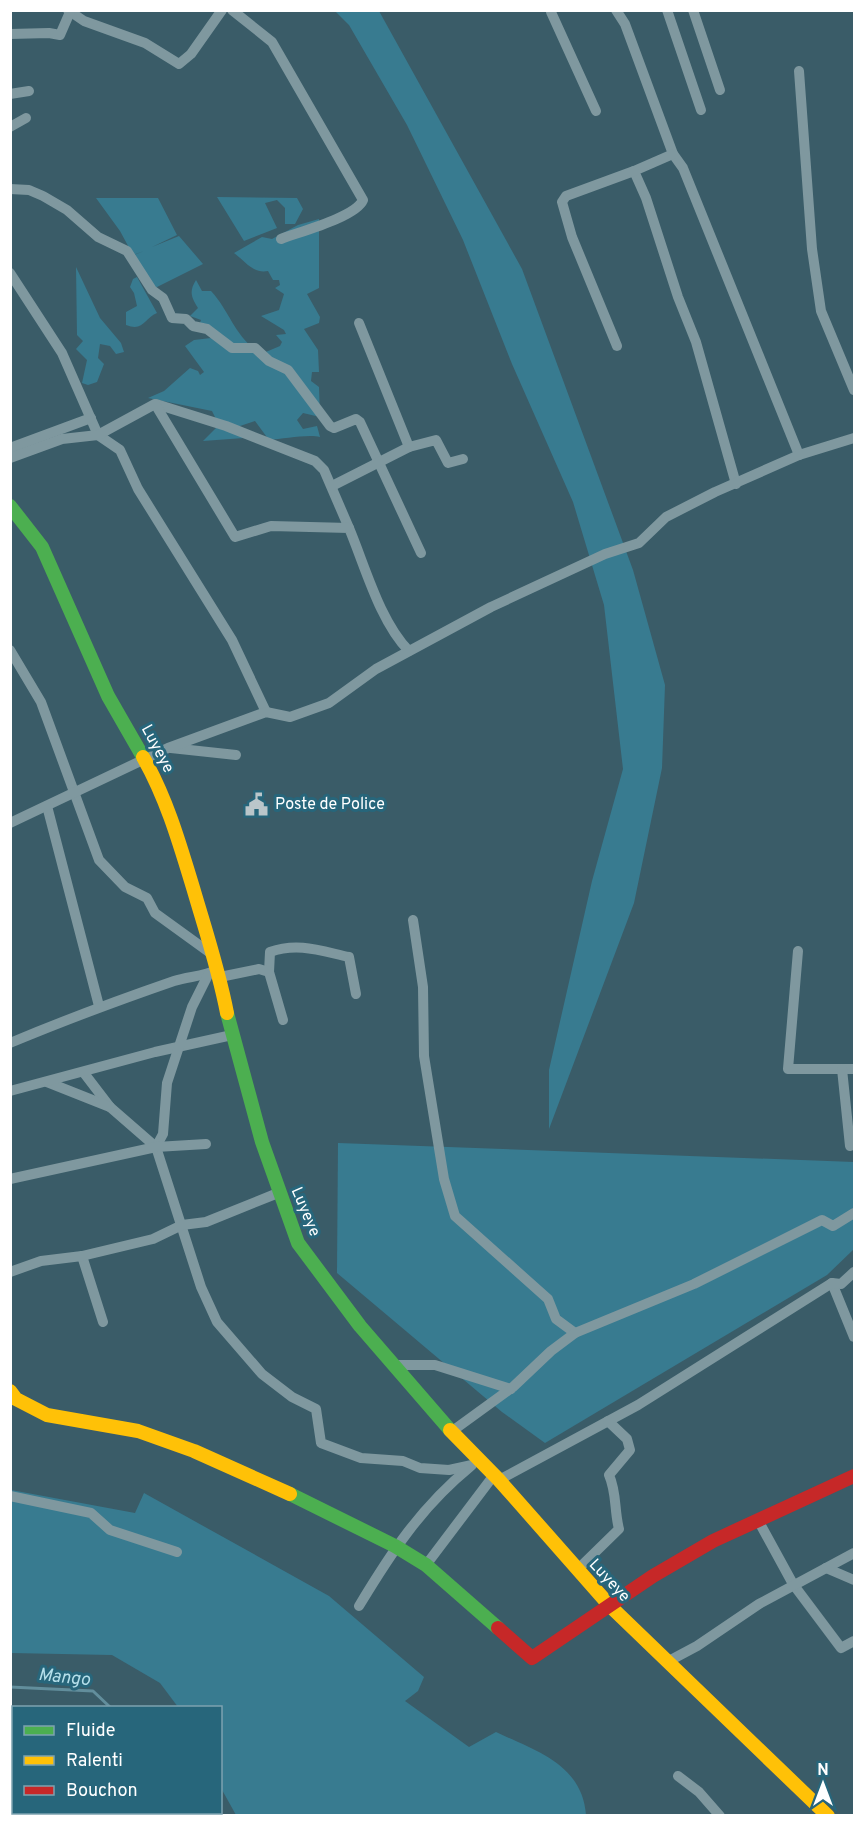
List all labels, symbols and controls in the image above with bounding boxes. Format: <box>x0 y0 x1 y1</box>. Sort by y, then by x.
street label: Luyeye <box>136 721 178 777</box>
public building icon: Poste de Police <box>244 792 270 818</box>
place label: Poste de Police <box>275 795 385 815</box>
street label: Luyeye <box>286 1184 324 1240</box>
street label: Luyeye <box>584 1555 634 1607</box>
water label: Mango <box>37 1664 91 1692</box>
legend <box>12 1706 222 1814</box>
text: Fluide <box>66 1720 115 1743</box>
text: Ralenti <box>66 1750 123 1773</box>
north arrow <box>793 1754 853 1814</box>
text: N <box>817 1761 829 1781</box>
text: Bouchon <box>66 1780 138 1803</box>

